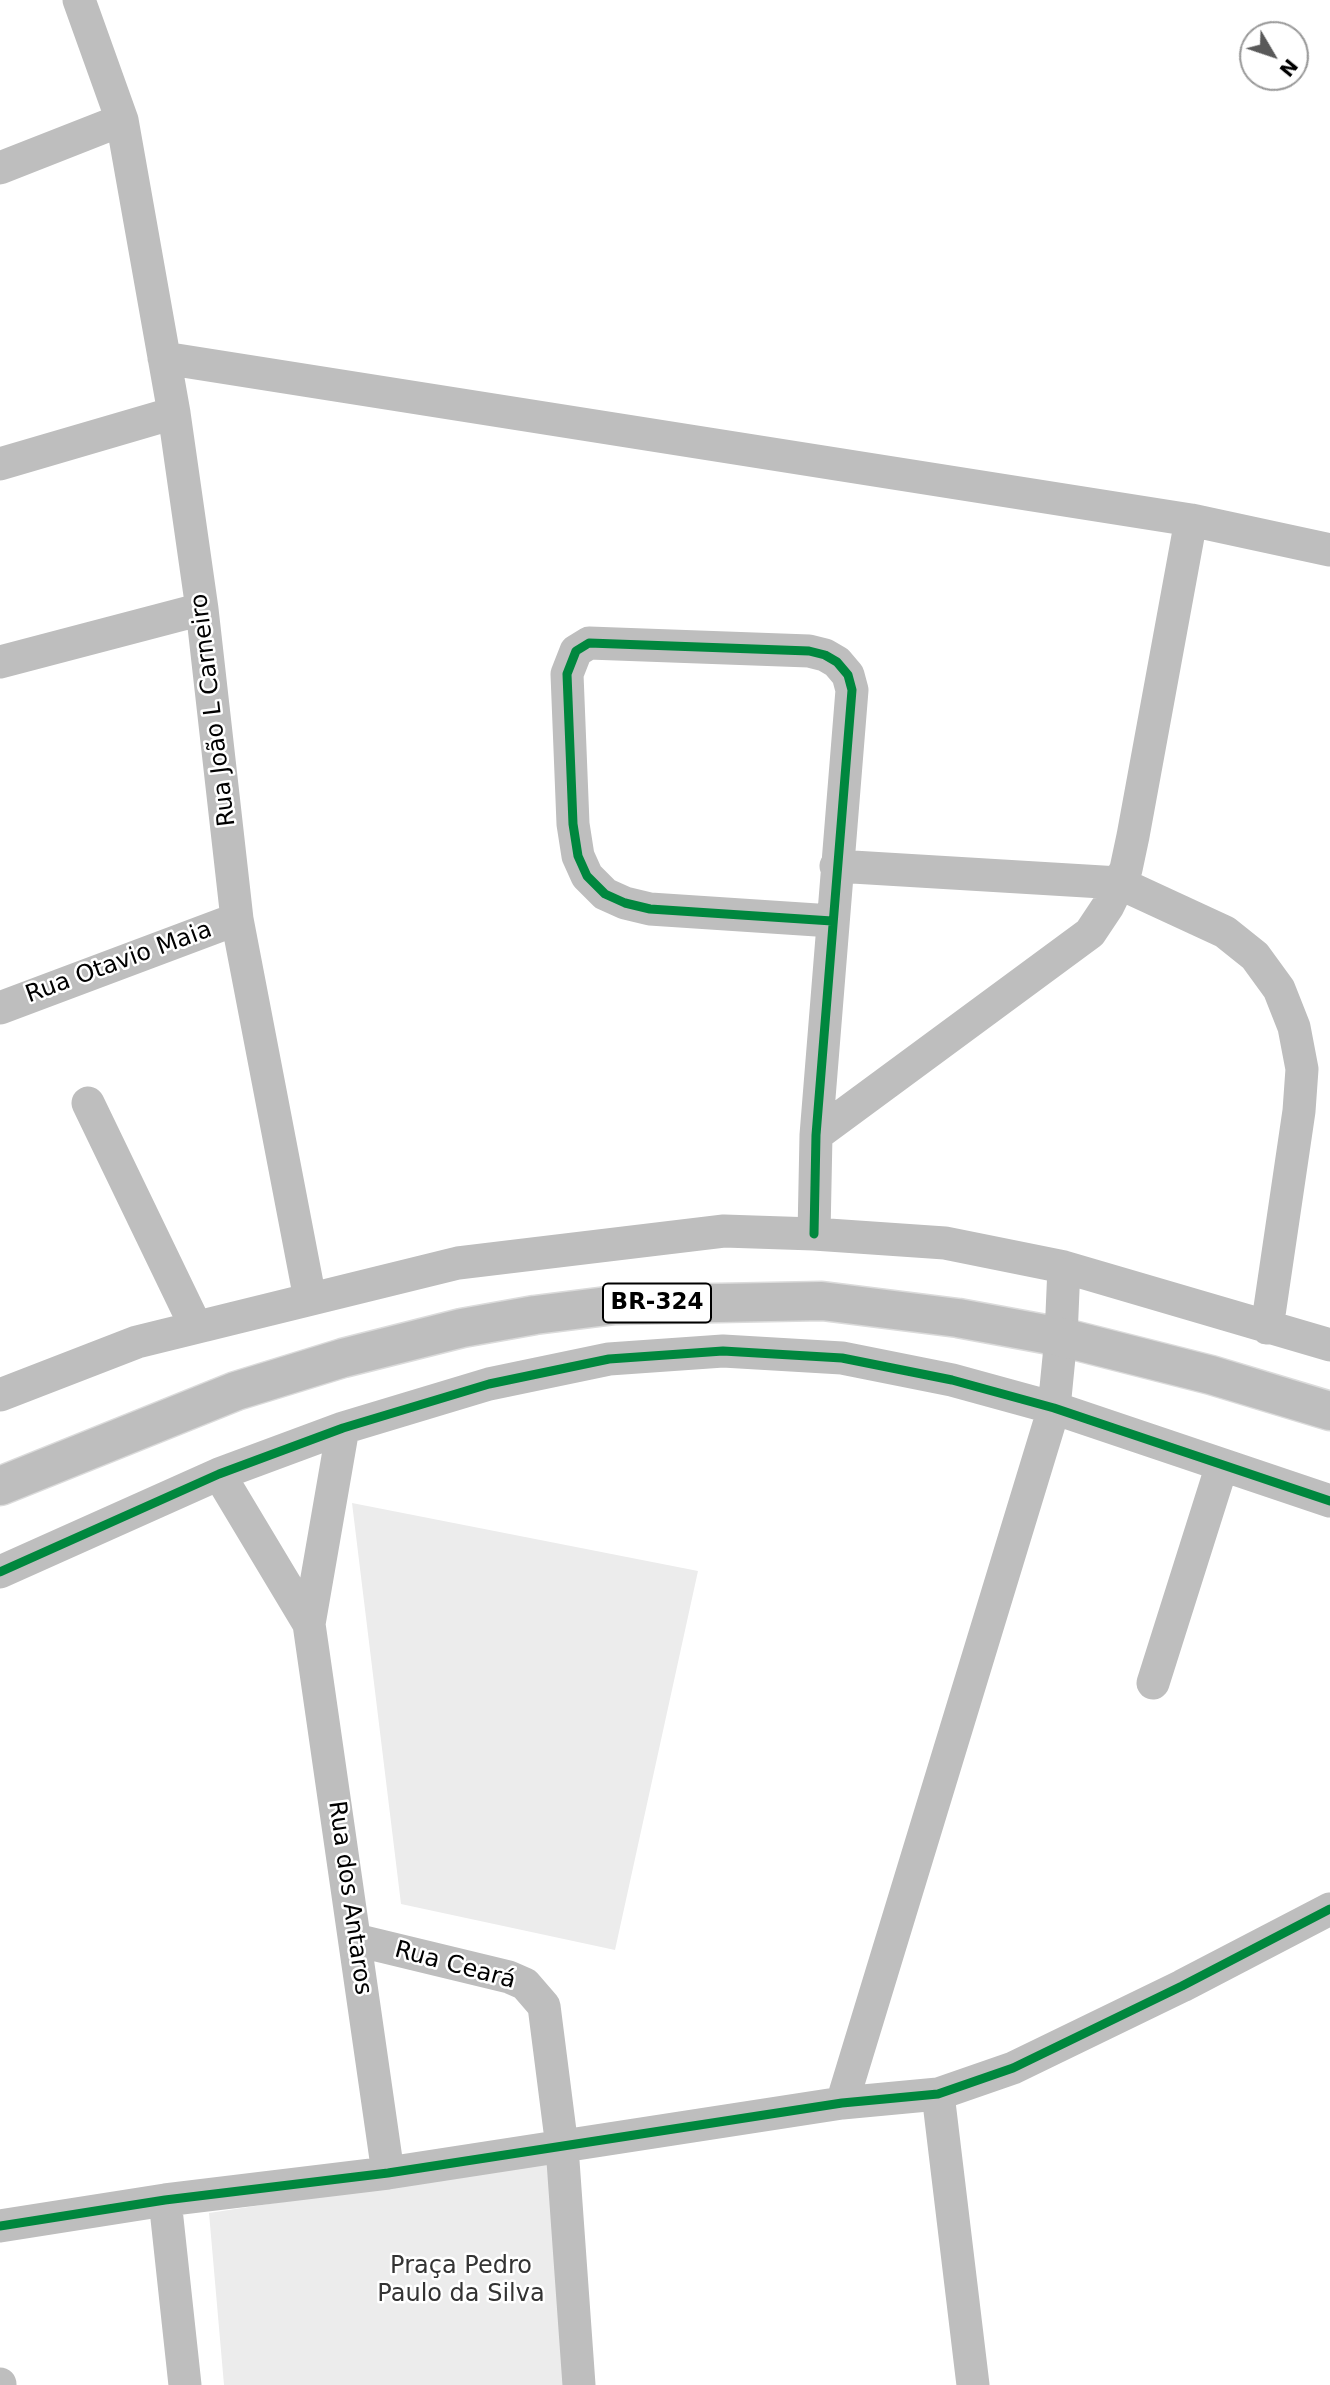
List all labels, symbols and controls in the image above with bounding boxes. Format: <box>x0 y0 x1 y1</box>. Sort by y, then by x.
north arrow <box>1239 21 1309 91</box>
text: N <box>1275 55 1302 81</box>
street label: Rua João L Carneiro <box>185 592 243 828</box>
street label: Rua Otavio Maia <box>22 916 216 1010</box>
road number: BR-324 <box>603 1284 711 1322</box>
street label: Rua dos Antaros <box>321 1799 377 1997</box>
street label: Rua Ceará <box>391 1936 519 1996</box>
park label: Praça Pedro Paulo da Silva <box>377 2253 545 2309</box>

